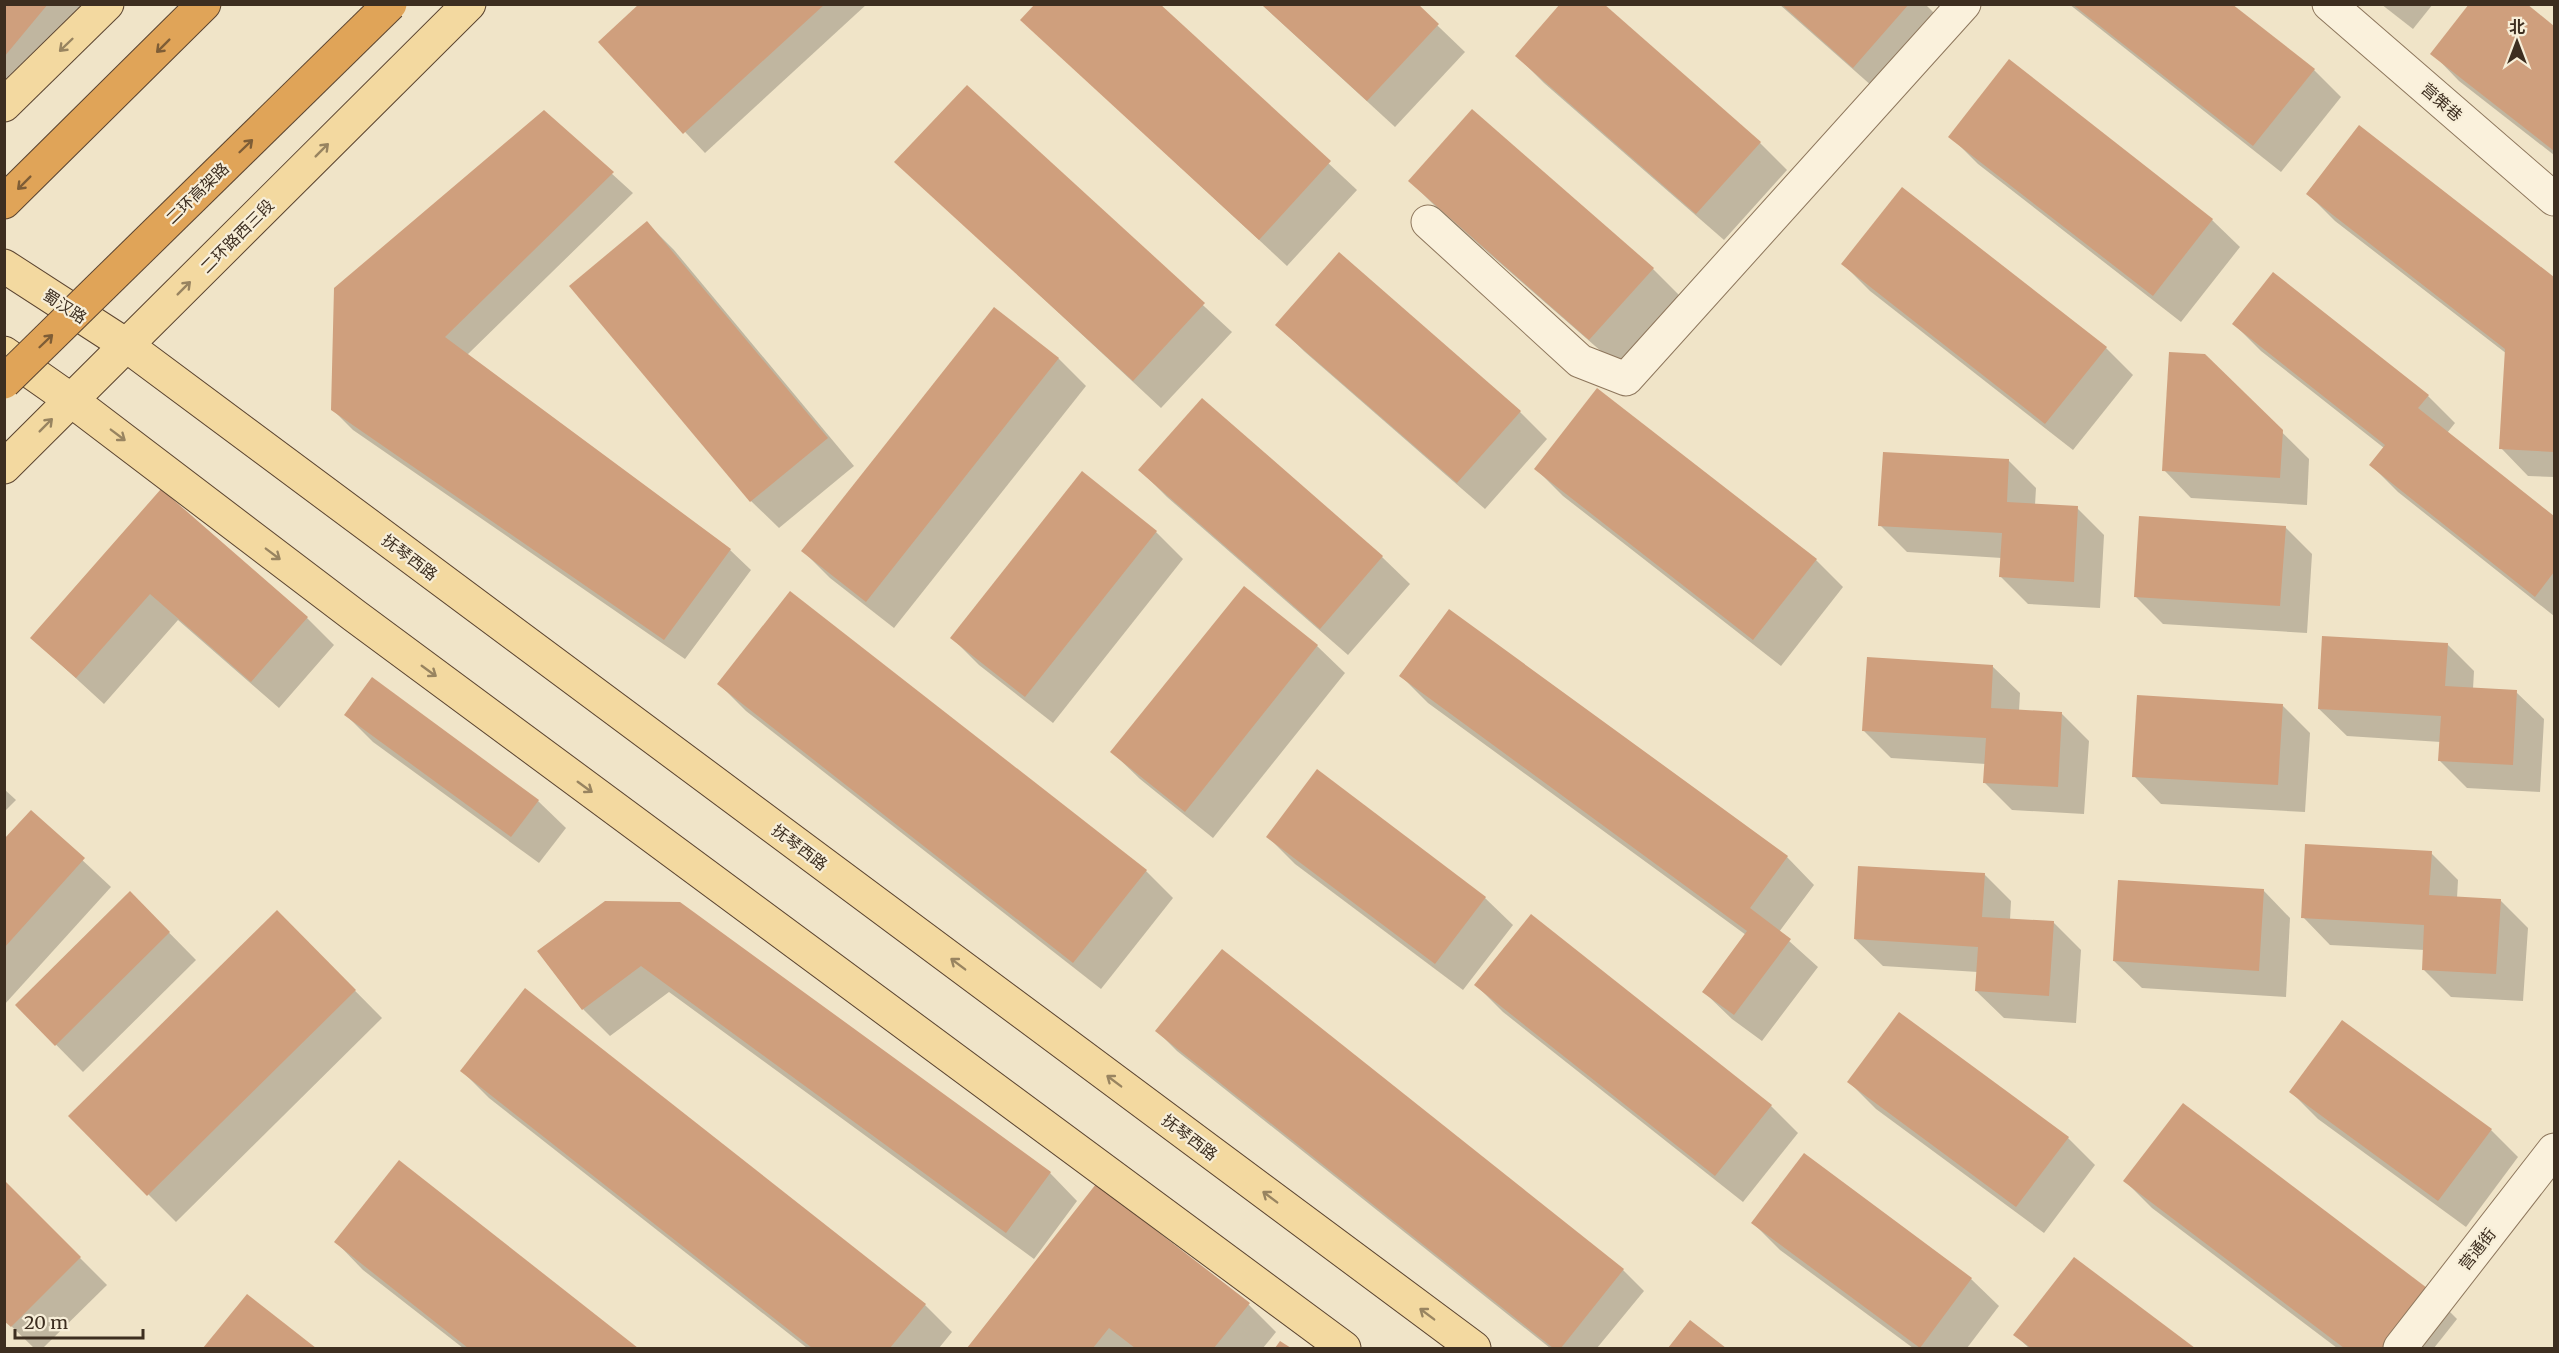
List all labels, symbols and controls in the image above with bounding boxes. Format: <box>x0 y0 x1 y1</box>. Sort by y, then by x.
north arrow <box>2487 12 2547 72</box>
text: 北 <box>2509 17 2525 37</box>
one-way arrow <box>58 38 73 53</box>
one-way arrow <box>155 38 170 53</box>
street label: 营策巷 <box>2417 79 2467 125</box>
one-way arrow <box>238 138 253 153</box>
one-way arrow <box>315 143 330 158</box>
street label: 二环高架路 <box>161 158 233 228</box>
one-way arrow <box>16 175 31 190</box>
street label: 二环路西三段 <box>196 195 278 277</box>
one-way arrow <box>176 281 191 296</box>
street label: 蜀汉路 <box>39 285 91 327</box>
one-way arrow <box>39 334 54 348</box>
one-way arrow <box>38 418 53 433</box>
one-way arrow <box>109 429 125 442</box>
street label: 抚琴西路 <box>378 530 442 584</box>
one-way arrow <box>264 547 280 560</box>
one-way arrow <box>420 665 436 677</box>
one-way arrow <box>577 781 593 793</box>
street label: 抚琴西路 <box>768 820 832 874</box>
one-way arrow <box>950 958 966 970</box>
one-way arrow <box>1106 1074 1122 1087</box>
street label: 抚琴西路 <box>1158 1110 1222 1164</box>
one-way arrow <box>1263 1191 1279 1203</box>
street label: 营通街 <box>2454 1224 2500 1274</box>
scale bar <box>15 1302 142 1340</box>
one-way arrow <box>1419 1307 1435 1320</box>
text: 20 m <box>24 1311 68 1334</box>

